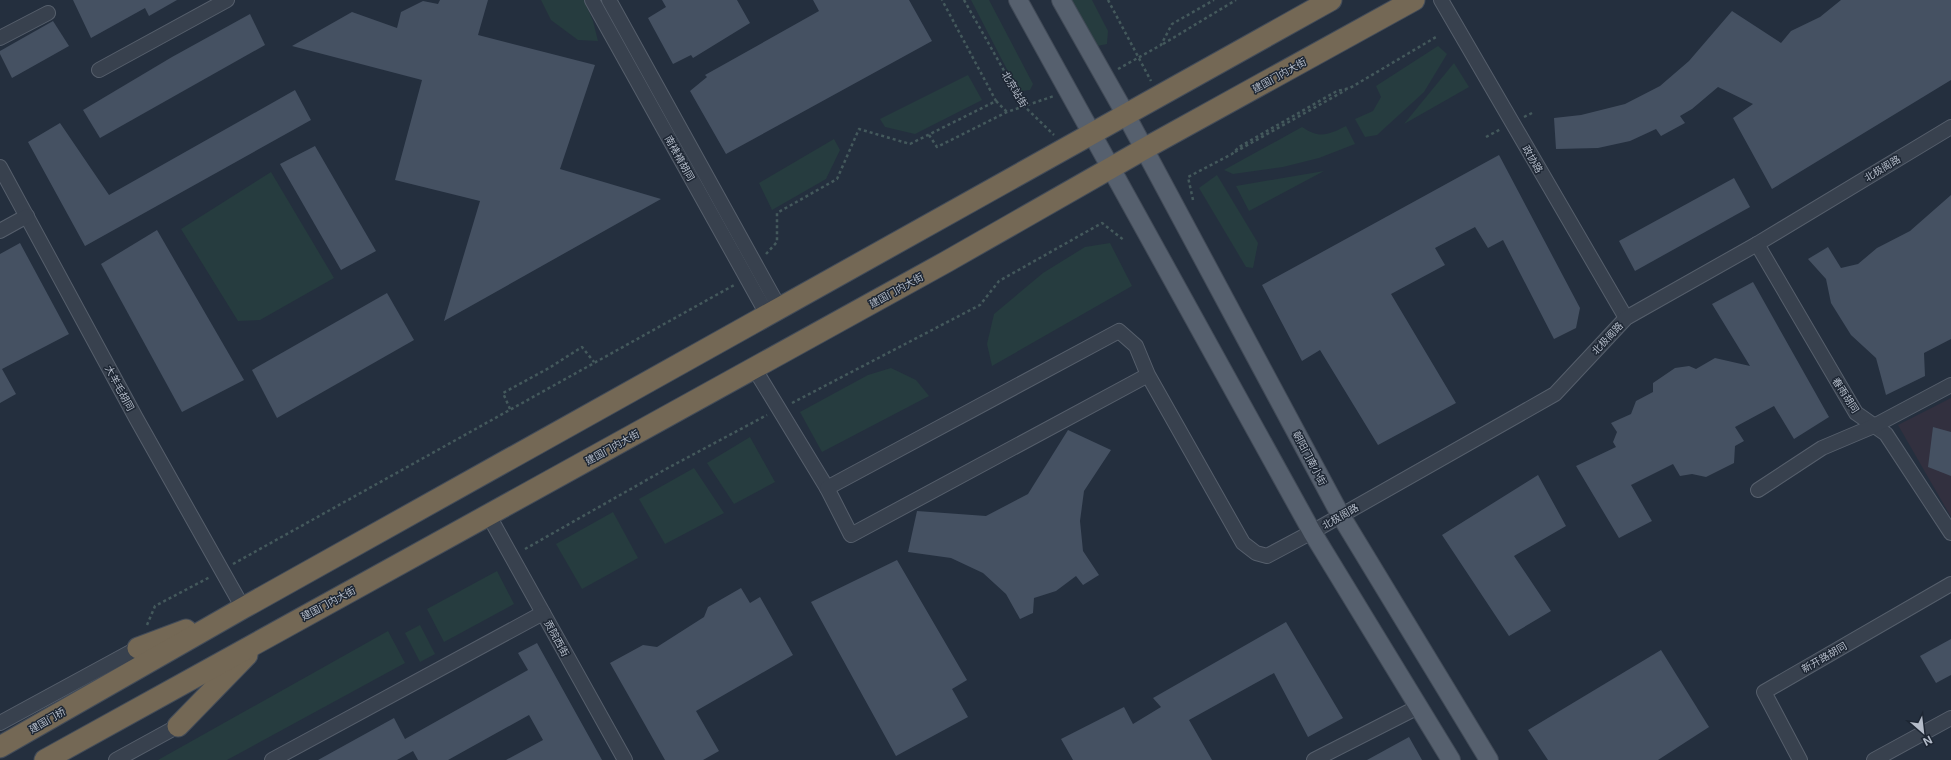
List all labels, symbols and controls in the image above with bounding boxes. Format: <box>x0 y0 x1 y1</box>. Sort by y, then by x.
street label: 建国门内大街 <box>1250 55 1308 95</box>
street label: 北京站街 <box>1000 69 1030 109</box>
street label: 南裱褙胡同 <box>663 133 697 183</box>
street label: 政协路 <box>1520 143 1546 175</box>
street label: 北极阁路 <box>1862 153 1902 183</box>
street label: 建国门内大街 <box>867 270 925 310</box>
street label: 北极阁路 <box>1589 319 1625 357</box>
street label: 大羊毛胡同 <box>103 363 137 413</box>
street label: 春雨胡同 <box>1830 375 1862 415</box>
street label: 建国门内大街 <box>583 427 641 467</box>
street label: 朝阳门南小街 <box>1291 429 1329 487</box>
street label: 北极阁路 <box>1320 501 1360 531</box>
street label: 建国门内大街 <box>299 584 357 622</box>
street label: 贡院西街 <box>542 618 572 658</box>
street label: 新开路胡同 <box>1799 639 1849 675</box>
street label: 建国门桥 <box>27 705 67 735</box>
north arrow <box>1903 712 1943 752</box>
text: N <box>1921 733 1935 749</box>

